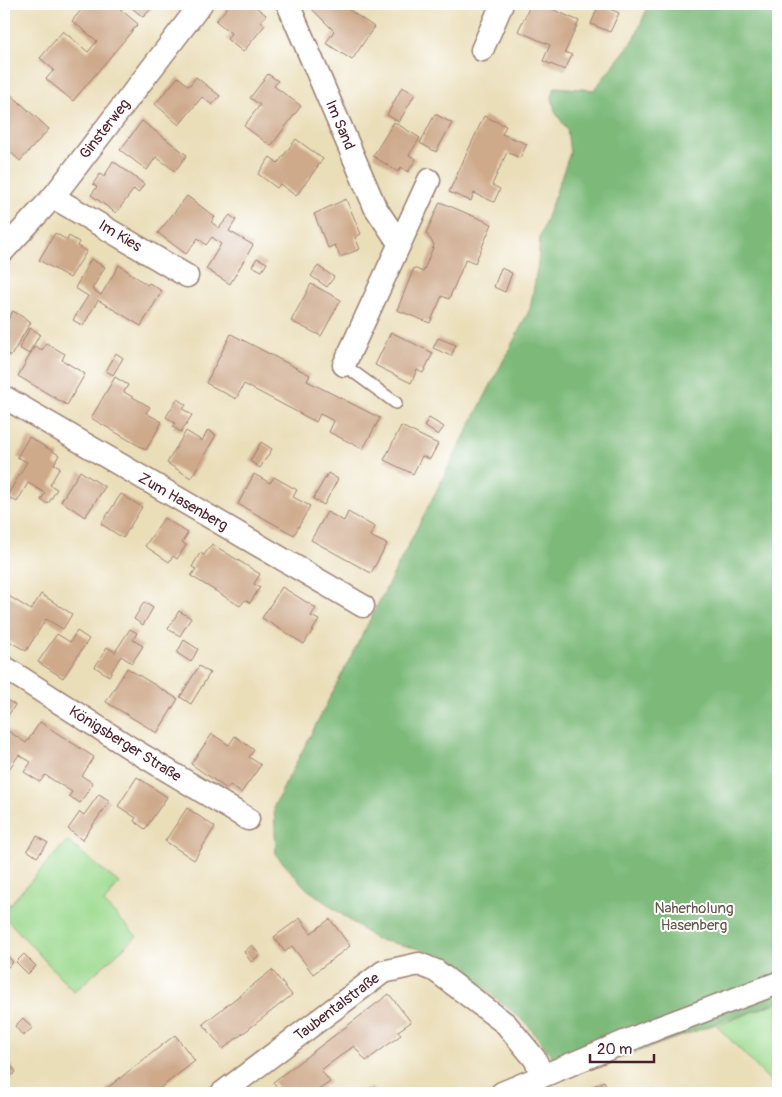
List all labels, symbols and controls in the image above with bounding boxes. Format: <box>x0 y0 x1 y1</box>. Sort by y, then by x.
street label: Ginsterweg <box>76 95 134 163</box>
street label: Im Sand <box>321 97 359 153</box>
street label: Im Kies <box>95 216 145 256</box>
street label: Zum Hasenberg <box>135 469 231 535</box>
street label: Königsberger Straße <box>65 702 185 787</box>
park label: Naherholung Hasenberg <box>654 899 734 935</box>
street label: Taubentalstraße <box>291 968 384 1045</box>
scale bar <box>590 1032 653 1064</box>
text: 20 m <box>597 1040 632 1059</box>

